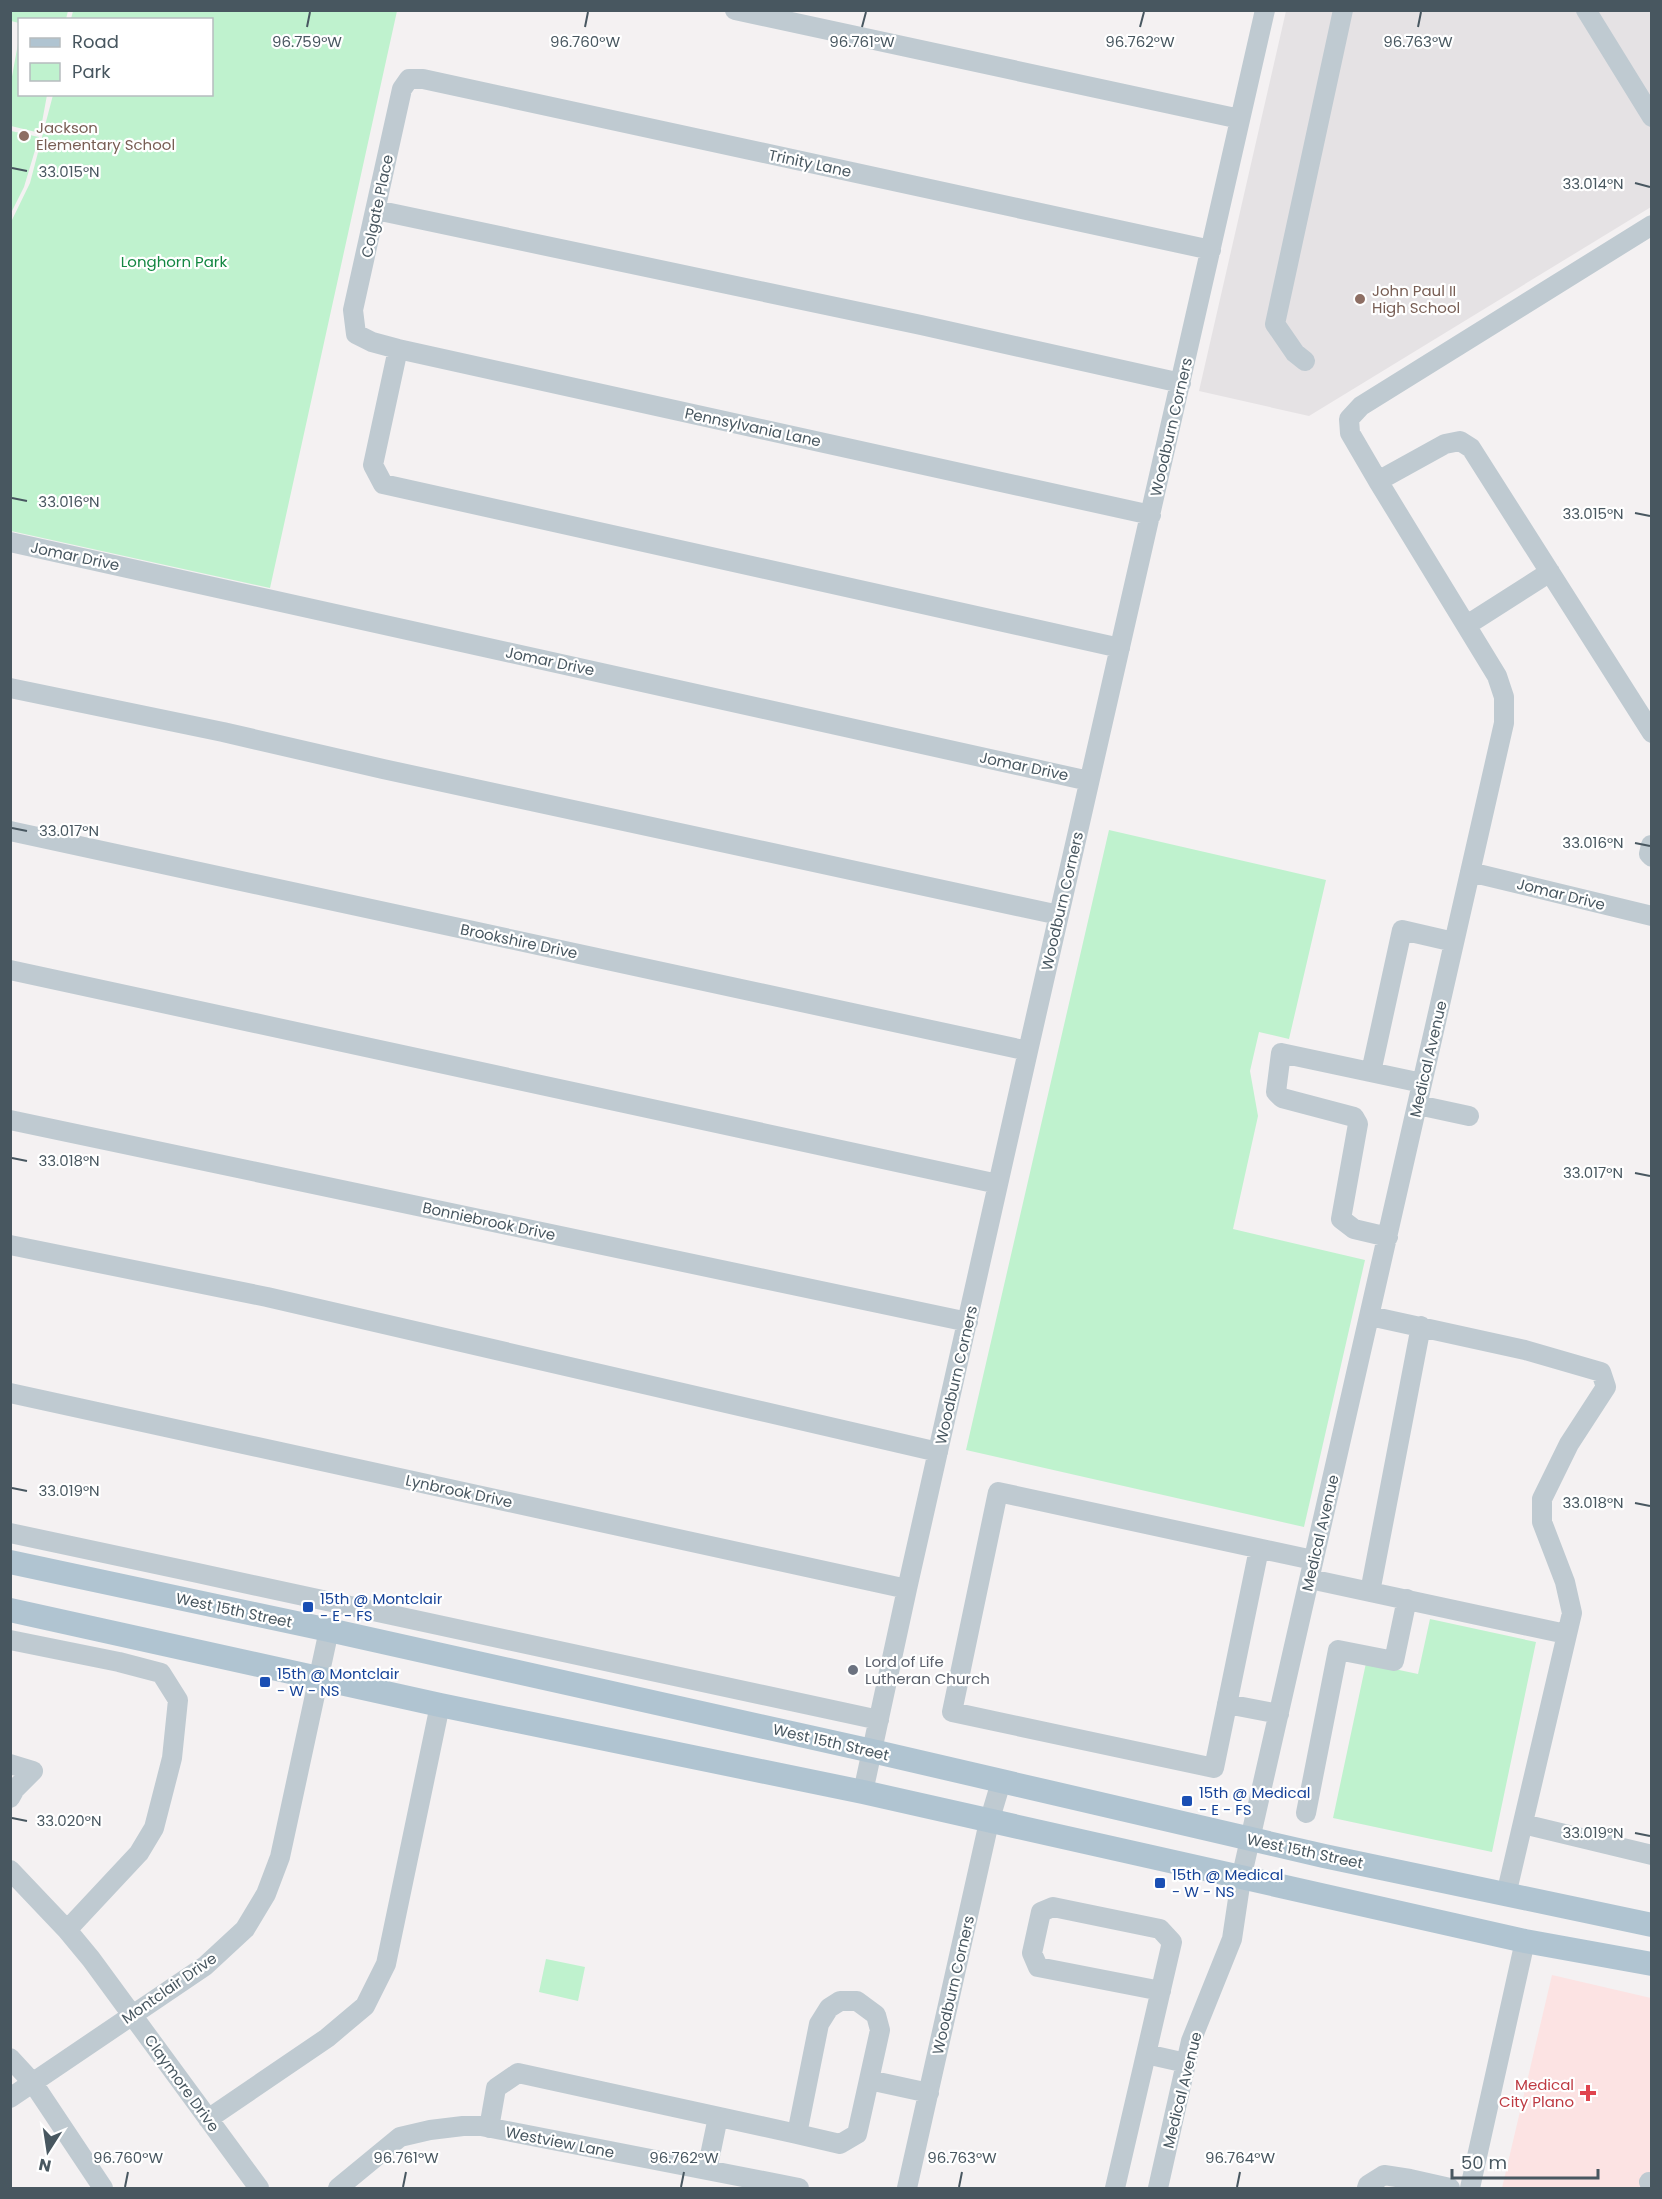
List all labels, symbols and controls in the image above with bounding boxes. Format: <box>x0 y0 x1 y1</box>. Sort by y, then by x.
legend <box>18 18 213 96</box>
text: Road <box>72 29 119 54</box>
text: 96.759°W <box>272 31 342 52</box>
text: 96.760°W <box>550 31 620 52</box>
text: 96.761°W <box>829 31 895 52</box>
text: 96.762°W <box>1105 31 1175 52</box>
text: 96.763°W <box>1383 31 1453 52</box>
text: Park <box>72 59 111 84</box>
place label: Jackson Elementary School <box>36 117 175 155</box>
marker: Jackson Elementary School <box>17 129 31 143</box>
street label: Trinity Lane <box>767 144 853 182</box>
street label: Colgate Place <box>356 153 398 259</box>
text: 33.015°N <box>38 161 100 182</box>
text: 33.014°N <box>1562 173 1624 194</box>
park label: Longhorn Park <box>121 251 227 272</box>
place label: John Paul II High School <box>1372 280 1460 318</box>
marker: John Paul II High School <box>1353 292 1367 306</box>
street label: Woodburn Corners <box>1145 355 1197 499</box>
street label: Pennsylvania Lane <box>683 402 823 452</box>
text: 33.016°N <box>38 491 100 512</box>
text: 33.015°N <box>1562 503 1624 524</box>
street label: Jomar Drive <box>29 536 121 576</box>
street label: Jomar Drive <box>504 641 596 681</box>
street label: Jomar Drive <box>978 746 1070 786</box>
text: 33.017°N <box>39 820 99 841</box>
street label: Woodburn Corners <box>1036 829 1088 973</box>
text: 33.016°N <box>1562 832 1624 853</box>
street label: Jomar Drive <box>1515 873 1607 915</box>
street label: Brookshire Drive <box>458 918 580 964</box>
street label: Medical Avenue <box>1404 999 1452 1119</box>
text: 33.018°N <box>38 1150 100 1171</box>
text: 33.017°N <box>1563 1162 1623 1183</box>
street label: Bonniebrook Drive <box>421 1197 557 1245</box>
street label: Woodburn Corners <box>930 1303 982 1447</box>
street label: Lynbrook Drive <box>404 1469 514 1513</box>
street label: Medical Avenue <box>1296 1473 1344 1593</box>
text: 33.019°N <box>38 1480 100 1501</box>
text: 33.018°N <box>1562 1492 1624 1513</box>
street label: West 15th Street <box>174 1587 294 1633</box>
place label: 15th @ Montclair - E - FS <box>320 1588 443 1626</box>
marker: 15th @ Montclair - E - FS <box>301 1600 315 1614</box>
place label: Lord of Life Lutheran Church <box>865 1651 990 1689</box>
place label: 15th @ Montclair - W - NS <box>277 1663 400 1701</box>
marker: Lord of Life Lutheran Church <box>846 1663 860 1677</box>
marker: 15th @ Montclair - W - NS <box>258 1675 272 1689</box>
street label: West 15th Street <box>771 1718 891 1766</box>
place label: 15th @ Medical - E - FS <box>1199 1782 1310 1820</box>
marker: 15th @ Medical - E - FS <box>1180 1794 1194 1808</box>
text: 33.020°N <box>37 1810 101 1831</box>
text: 33.019°N <box>1562 1822 1624 1843</box>
street label: West 15th Street <box>1245 1828 1365 1874</box>
place label: 15th @ Medical - W - NS <box>1172 1864 1283 1902</box>
marker: 15th @ Medical - W - NS <box>1153 1876 1167 1890</box>
street label: Woodburn Corners <box>927 1913 979 2057</box>
street label: Montclair Drive <box>117 1947 221 2029</box>
street label: Claymore Drive <box>140 2030 224 2136</box>
street label: Medical Avenue <box>1157 2030 1207 2150</box>
place label: Medical City Plano <box>1499 2074 1574 2112</box>
marker: Medical City Plano <box>1579 2084 1597 2102</box>
north arrow <box>18 2121 78 2181</box>
street label: Westview Lane <box>504 2121 616 2163</box>
scale bar <box>1452 2142 1598 2180</box>
text: 96.760°W <box>93 2147 163 2168</box>
text: 96.761°W <box>373 2147 439 2168</box>
text: 96.762°W <box>649 2147 719 2168</box>
text: 96.763°W <box>927 2147 997 2168</box>
text: 96.764°W <box>1205 2147 1275 2168</box>
text: 50 m <box>1461 2150 1507 2175</box>
text: N <box>37 2153 53 2178</box>

